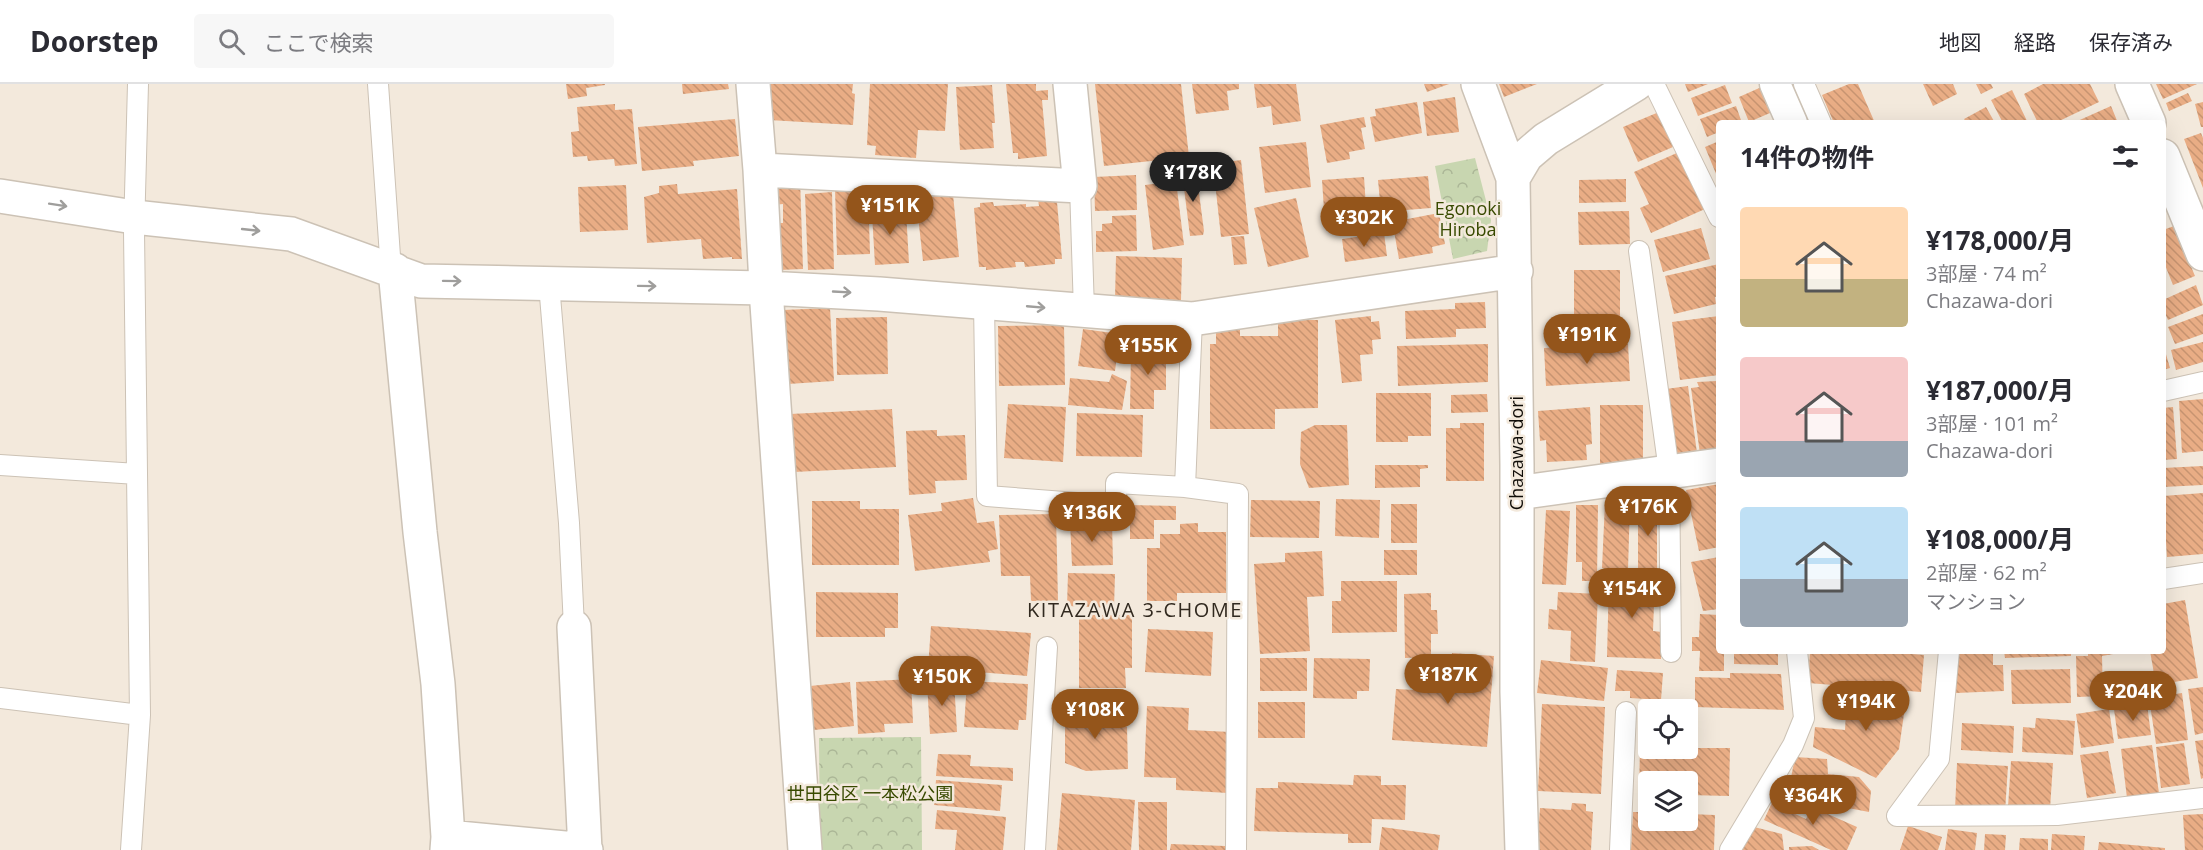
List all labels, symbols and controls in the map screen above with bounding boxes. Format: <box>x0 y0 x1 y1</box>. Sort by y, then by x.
search box <box>194 14 614 68</box>
text: Doorstep <box>30 22 158 60</box>
icon: search <box>215 25 248 58</box>
text: ここで検索 <box>263 27 373 57</box>
text: 地図 <box>1939 28 1981 56</box>
text: 経路 <box>2014 28 2056 56</box>
text: 保存済み <box>2089 28 2173 56</box>
text: 14件の物件 <box>1740 139 1874 175</box>
icon: filters <box>2109 140 2142 173</box>
pin: ¥178K <box>1151 152 1235 203</box>
text: ¥178K <box>1163 158 1223 185</box>
pin: ¥151K <box>848 185 932 236</box>
text: ¥151K <box>860 191 920 218</box>
park label: Egonoki Hiroba <box>1435 196 1501 241</box>
pin: ¥302K <box>1322 197 1406 248</box>
one-way arrow <box>47 200 67 211</box>
text: ¥302K <box>1334 203 1394 230</box>
text: ¥178,000/月 <box>1926 222 2074 258</box>
one-way arrow <box>241 225 261 236</box>
icon: home <box>1788 231 1860 303</box>
text: 3部屋 · 74 m² <box>1926 260 2047 287</box>
one-way arrow <box>441 276 461 287</box>
one-way arrow <box>636 280 656 292</box>
one-way arrow <box>831 287 851 298</box>
text: Chazawa-dori <box>1926 287 2053 314</box>
one-way arrow <box>1026 302 1045 313</box>
pin: ¥191K <box>1545 314 1629 365</box>
text: ¥191K <box>1557 320 1617 347</box>
pin: ¥155K <box>1106 325 1190 376</box>
text: ¥155K <box>1118 331 1178 358</box>
text: ¥187,000/月 <box>1926 372 2074 408</box>
icon: home <box>1788 381 1860 453</box>
street label: Chazawa-dori <box>1504 396 1528 510</box>
text: 3部屋 · 101 m² <box>1926 410 2058 437</box>
text: Chazawa-dori <box>1926 437 2053 464</box>
pin: ¥176K <box>1606 486 1690 537</box>
pin: ¥136K <box>1050 492 1134 543</box>
text: ¥176K <box>1618 492 1678 519</box>
text: ¥136K <box>1062 498 1122 525</box>
text: ¥108,000/月 <box>1926 521 2074 557</box>
icon: home <box>1788 531 1860 603</box>
text: 2部屋 · 62 m² <box>1926 559 2047 586</box>
pin: ¥154K <box>1590 568 1674 619</box>
text: ¥154K <box>1602 574 1662 601</box>
text: マンション <box>1926 588 2026 615</box>
district label: KITAZAWA 3-CHOME <box>1027 596 1243 623</box>
pin: ¥187K <box>1406 654 1490 705</box>
pin: ¥150K <box>900 656 984 707</box>
text: ¥187K <box>1418 660 1478 687</box>
text: ¥150K <box>912 662 972 689</box>
pin: ¥204K <box>2091 671 2175 722</box>
text: ¥204K <box>2103 677 2163 704</box>
pin: ¥194K <box>1824 681 1908 732</box>
text: ¥194K <box>1836 687 1896 714</box>
pin: ¥108K <box>1053 689 1137 740</box>
text: ¥108K <box>1065 695 1125 722</box>
map controls <box>1638 699 1698 831</box>
button: locate <box>1638 699 1698 759</box>
button: layers <box>1638 771 1698 831</box>
pin: ¥364K <box>1771 775 1855 826</box>
park label: 世田谷区 一本松公園 <box>787 781 953 805</box>
text: ¥364K <box>1783 781 1843 808</box>

